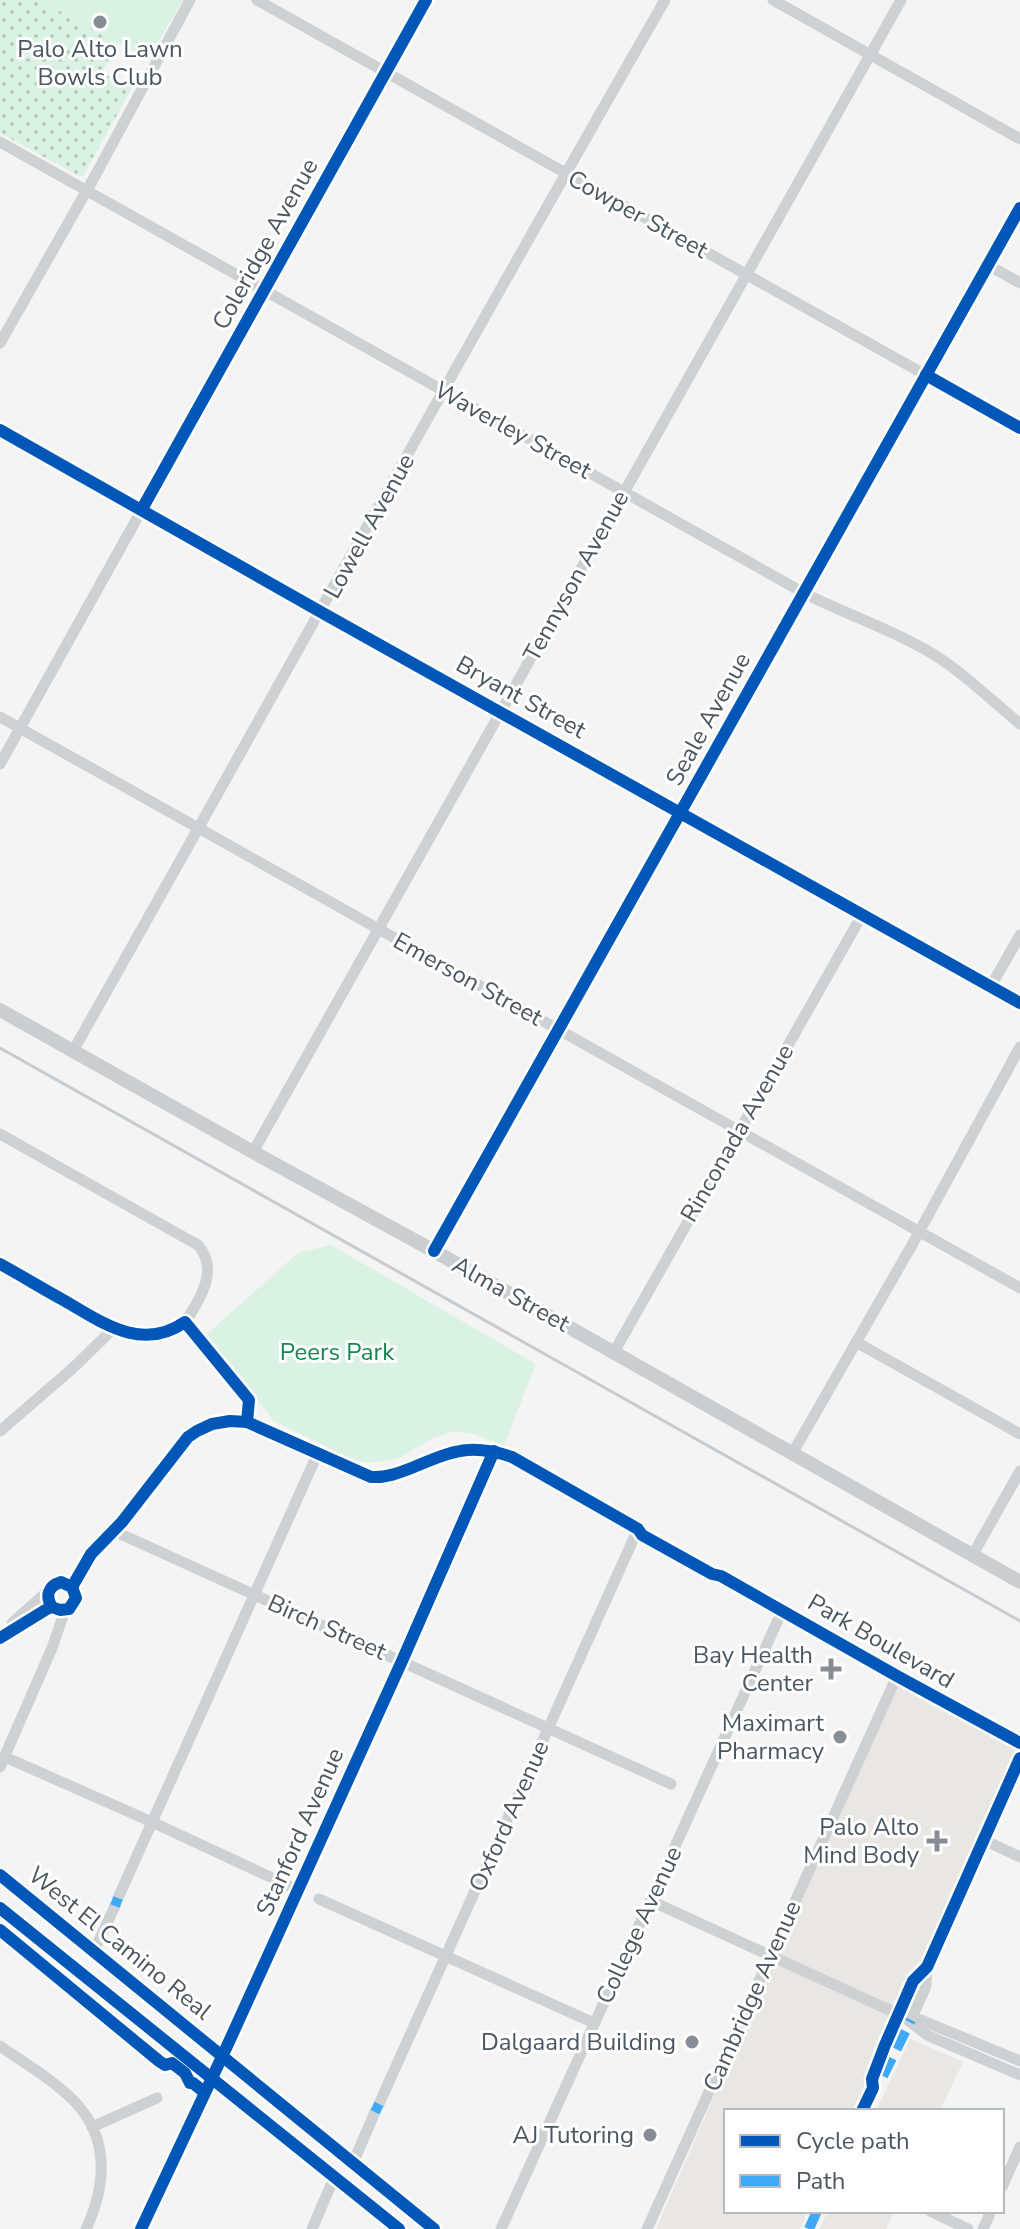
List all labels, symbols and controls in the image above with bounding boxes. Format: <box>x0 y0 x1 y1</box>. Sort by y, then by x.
marker: Palo Alto Lawn Bowls Club <box>91 13 109 31</box>
place label: Palo Alto Lawn Bowls Club <box>17 33 183 93</box>
street label: Coleridge Avenue <box>205 153 325 335</box>
street label: Cowper Street <box>562 162 714 266</box>
street label: Waverley Street <box>429 374 598 487</box>
street label: Lowell Avenue <box>316 448 422 604</box>
street label: Tennyson Avenue <box>516 485 636 667</box>
street label: Seale Avenue <box>658 647 758 791</box>
street label: Bryant Street <box>450 648 592 746</box>
street label: Emerson Street <box>388 925 549 1034</box>
street label: Rinconada Avenue <box>673 1038 801 1228</box>
street label: Alma Street <box>447 1249 576 1340</box>
park label: Peers Park <box>280 1336 395 1368</box>
street label: Park Boulevard <box>802 1586 960 1696</box>
street label: Birch Street <box>263 1587 392 1668</box>
place label: Bay Health Center <box>693 1639 813 1699</box>
marker: Bay Health Center <box>820 1658 842 1680</box>
place label: Maximart Pharmacy <box>717 1707 825 1767</box>
marker: Maximart Pharmacy <box>831 1728 849 1746</box>
street label: Oxford Avenue <box>461 1735 557 1897</box>
street label: Stanford Avenue <box>249 1743 351 1921</box>
place label: Palo Alto Mind Body <box>803 1811 920 1871</box>
marker: Palo Alto Mind Body <box>926 1830 948 1852</box>
street label: College Avenue <box>589 1841 689 2009</box>
street label: West El Camino Real <box>22 1859 218 2027</box>
street label: Cambridge Avenue <box>696 1895 808 2097</box>
place label: Dalgaard Building <box>481 2026 676 2058</box>
marker: Dalgaard Building <box>683 2033 701 2051</box>
legend <box>724 2109 1004 2213</box>
place label: AJ Tutoring <box>512 2119 634 2151</box>
text: Cycle path <box>796 2125 910 2157</box>
marker: AJ Tutoring <box>641 2126 659 2144</box>
text: Path <box>796 2165 845 2197</box>

